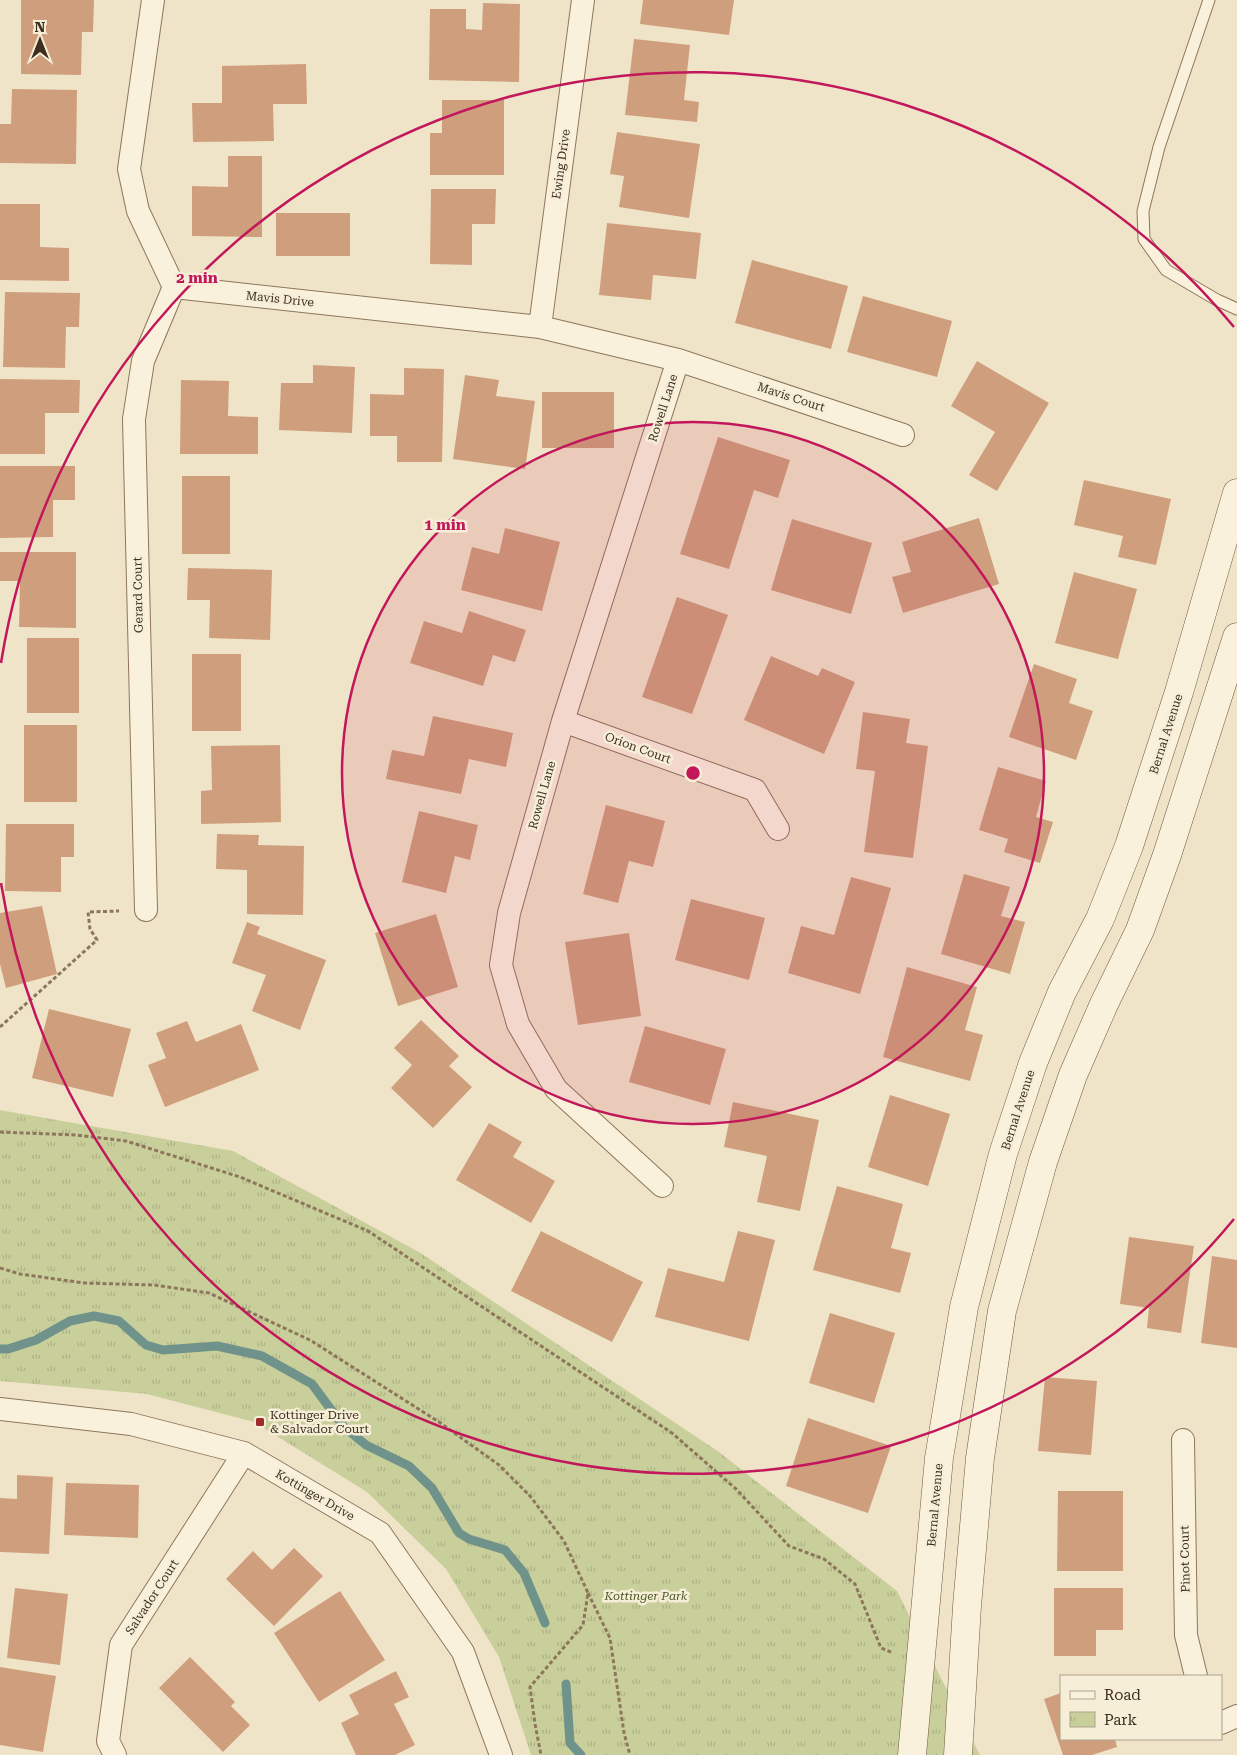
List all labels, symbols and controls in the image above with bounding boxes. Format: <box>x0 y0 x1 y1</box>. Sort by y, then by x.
north arrow <box>15 15 65 65</box>
text: N <box>35 19 46 35</box>
street label: Ewing Drive <box>549 128 573 200</box>
text: 2 min <box>176 269 218 287</box>
street label: Mavis Drive <box>245 288 315 310</box>
street label: Rowell Lane <box>645 372 681 444</box>
street label: Mavis Court <box>755 379 827 415</box>
text: 1 min <box>424 516 466 534</box>
street label: Gerard Court <box>130 556 146 633</box>
street label: Bernal Avenue <box>1146 692 1186 776</box>
street label: Orion Court <box>603 730 674 767</box>
street label: Rowell Lane <box>526 759 559 831</box>
centre of rings <box>684 764 702 782</box>
street label: Bernal Avenue <box>998 1068 1038 1152</box>
place label: Kottinger Drive & Salvador Court <box>270 1408 369 1436</box>
marker: Kottinger Drive & Salvador Court <box>254 1416 266 1428</box>
street label: Bernal Avenue <box>924 1462 946 1547</box>
street label: Kottinger Drive <box>273 1467 357 1523</box>
street label: Pinot Court <box>1177 1525 1193 1593</box>
street label: Salvador Court <box>122 1556 182 1637</box>
park label: Kottinger Park <box>604 1589 688 1603</box>
legend <box>1060 1675 1222 1740</box>
text: Road <box>1104 1686 1141 1704</box>
text: Park <box>1104 1711 1138 1729</box>

